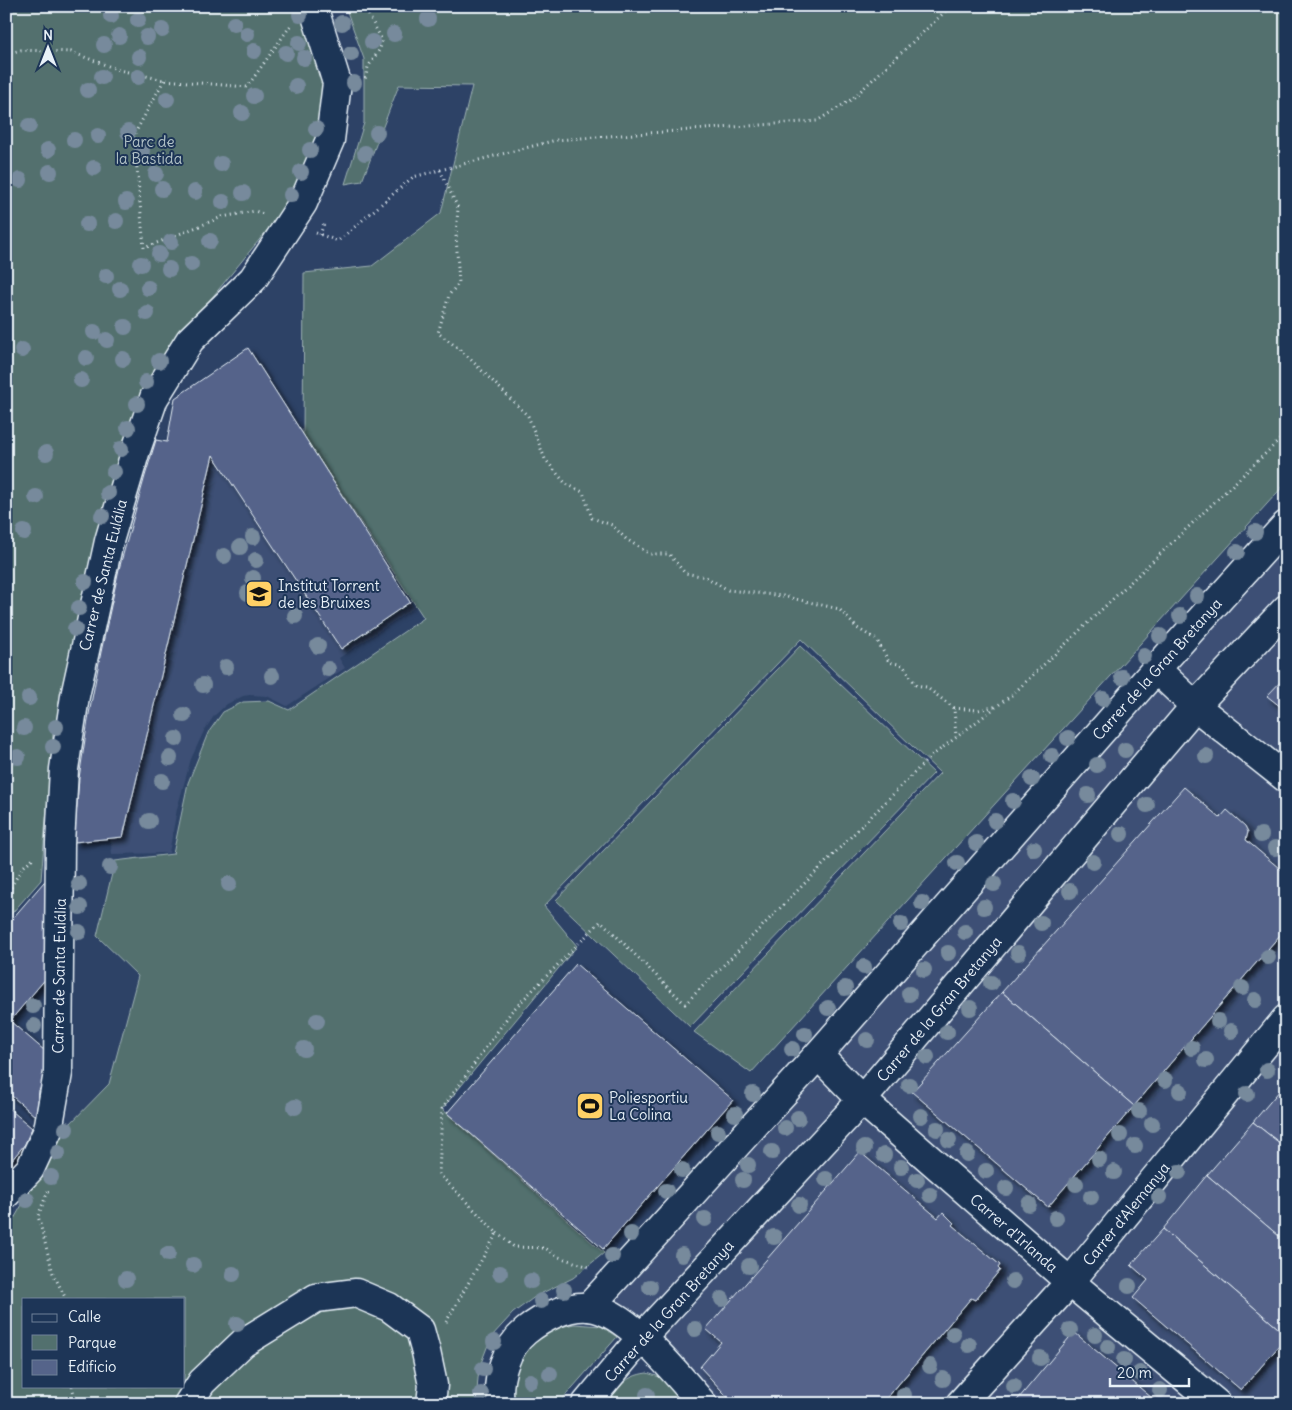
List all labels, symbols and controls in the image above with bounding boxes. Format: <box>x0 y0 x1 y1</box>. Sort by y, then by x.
north arrow <box>22 22 72 72</box>
text: N <box>43 26 53 44</box>
park label: Parc de la Bastida <box>116 132 183 168</box>
street label: Carrer de Santa Eulália <box>75 497 131 653</box>
place label: Institut Torrent de les Bruixes <box>278 576 380 612</box>
school or university icon: Institut Torrent de les Bruixes <box>244 579 274 609</box>
street label: Carrer de la Gran Bretanya <box>1088 594 1226 744</box>
street label: Carrer de Santa Eulália <box>48 898 70 1054</box>
street label: Carrer de la Gran Bretanya <box>872 932 1006 1086</box>
place label: Poliesportiu La Colina <box>609 1088 688 1124</box>
sports icon: Poliesportiu La Colina <box>575 1091 605 1121</box>
street label: Carrer d'Alemanya <box>1078 1158 1174 1270</box>
street label: Carrer d'Irlanda <box>966 1190 1062 1277</box>
street label: Carrer de la Gran Bretanya <box>600 1236 738 1386</box>
legend <box>22 1298 185 1388</box>
text: Calle <box>68 1307 101 1326</box>
text: Parque <box>68 1333 116 1352</box>
scale bar <box>1110 1355 1188 1387</box>
text: Edificio <box>68 1357 116 1376</box>
text: 20 m <box>1117 1363 1152 1382</box>

